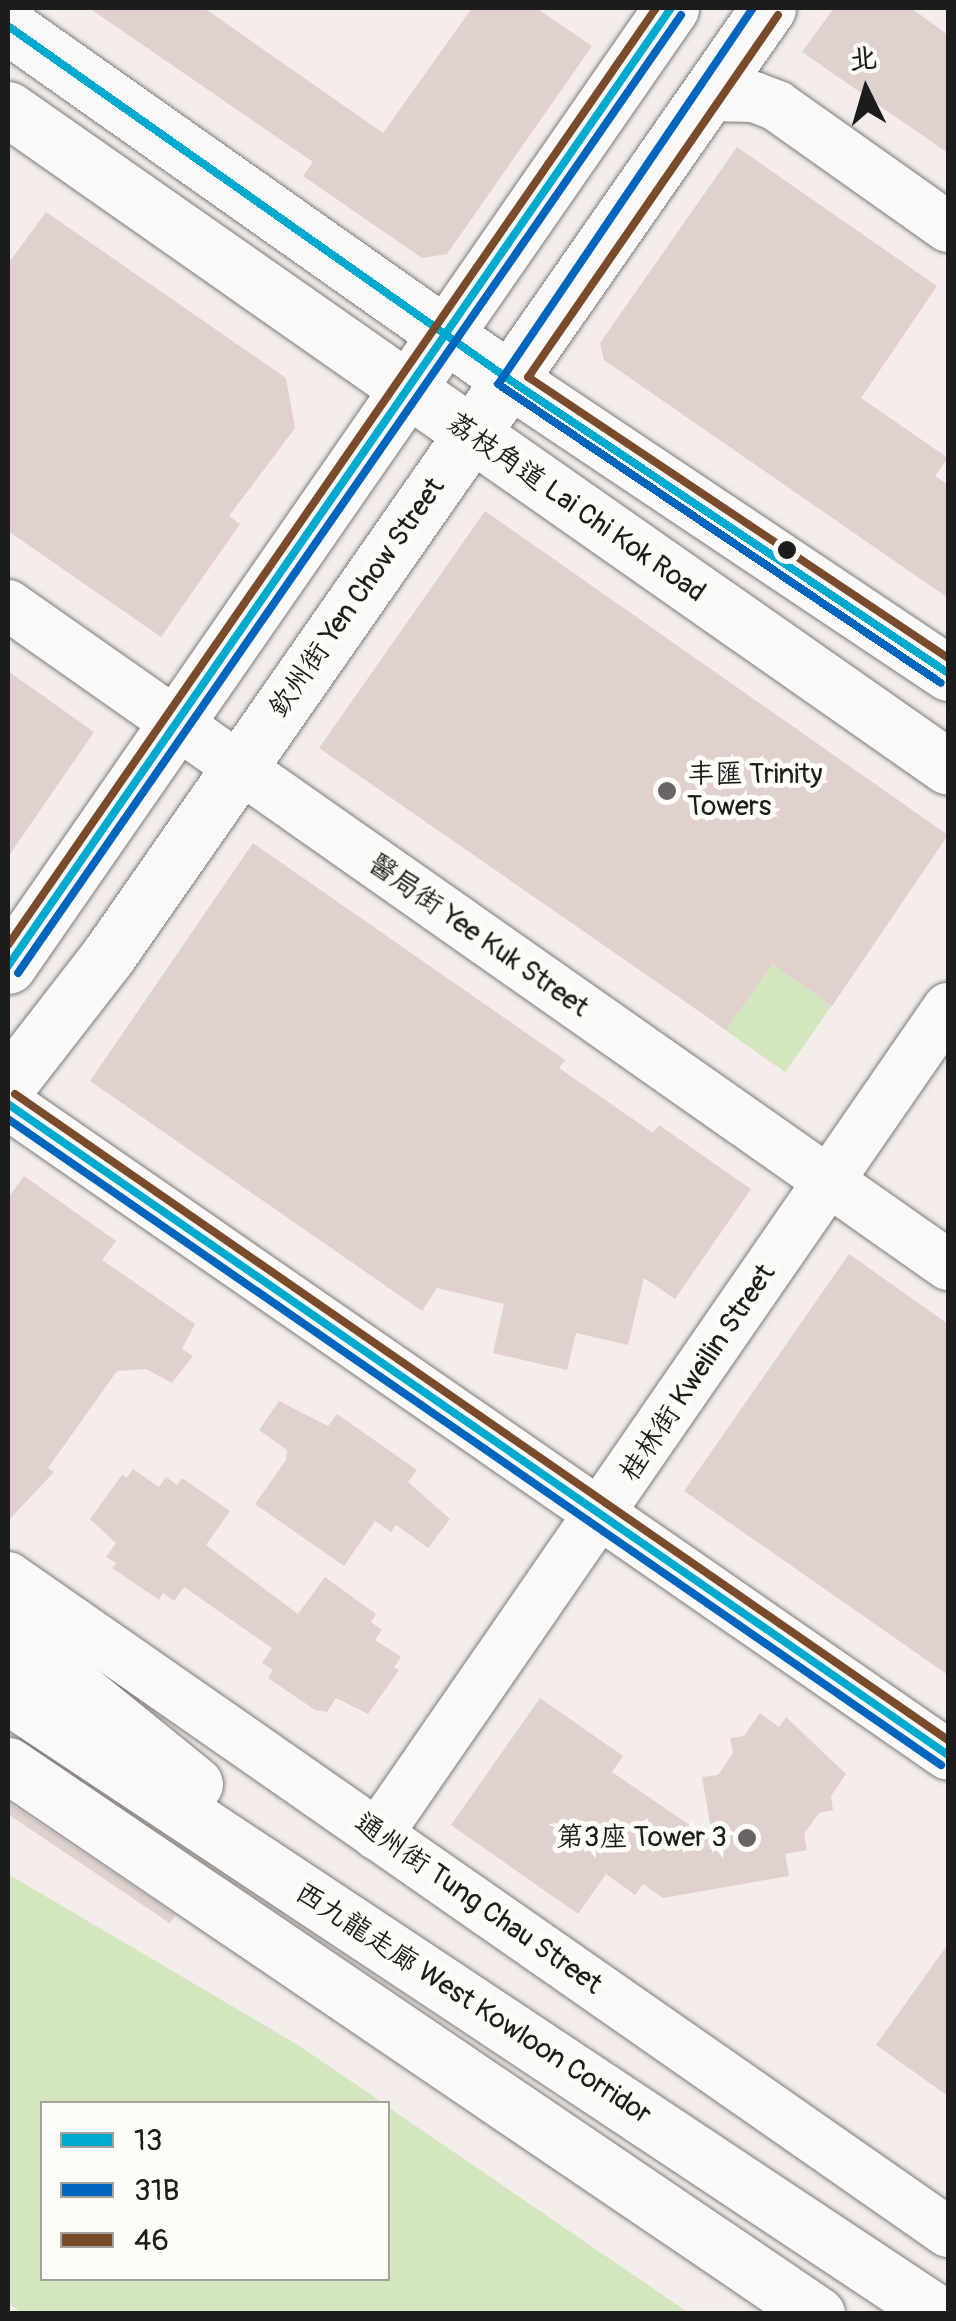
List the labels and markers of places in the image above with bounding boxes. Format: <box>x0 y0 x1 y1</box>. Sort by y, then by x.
unlabelled marker <box>777 540 797 560</box>
place label: 丰匯 Trinity Towers <box>687 758 823 824</box>
marker: 丰匯 Trinity Towers <box>656 780 678 802</box>
place label: 第3座 Tower 3 <box>556 1821 727 1855</box>
marker: 第3座 Tower 3 <box>736 1827 758 1849</box>

